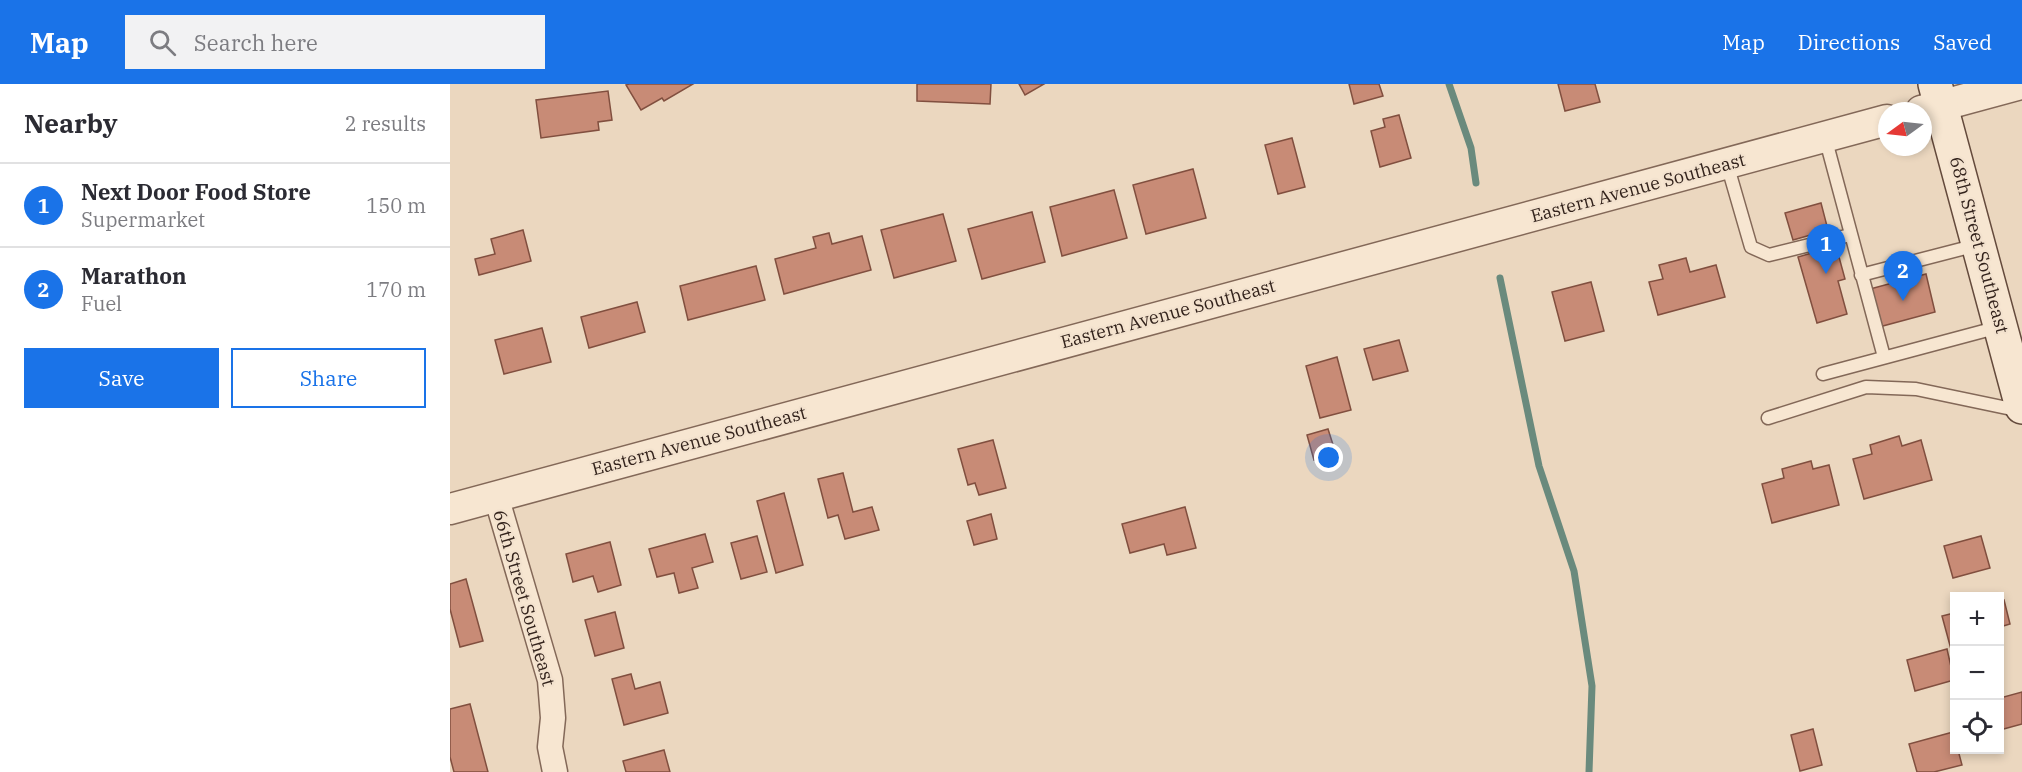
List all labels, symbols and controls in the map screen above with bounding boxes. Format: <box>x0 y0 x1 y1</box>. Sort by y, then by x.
search box <box>125 15 545 69</box>
text: Map <box>30 24 89 61</box>
icon: search <box>146 26 179 59</box>
text: Search here <box>194 28 318 57</box>
text: Map <box>1722 28 1765 56</box>
text: Directions <box>1798 28 1900 56</box>
text: Saved <box>1933 28 1992 56</box>
north arrow <box>1878 102 1932 156</box>
text: Nearby <box>24 106 118 140</box>
text: 2 results <box>345 110 426 137</box>
street label: Eastern Avenue Southeast <box>1528 148 1748 227</box>
street label: 68th Street Southeast <box>1945 154 2014 336</box>
text: Next Door Food Store <box>81 177 311 206</box>
text: 1 <box>38 192 50 219</box>
text: 150 m <box>366 192 426 219</box>
text: Supermarket <box>81 206 205 233</box>
pin: 1 <box>1806 224 1846 274</box>
pin: 2 <box>1884 252 1922 301</box>
text: Marathon <box>81 261 187 290</box>
street label: Eastern Avenue Southeast <box>1058 274 1278 353</box>
text: 2 <box>38 276 50 303</box>
text: 170 m <box>366 276 426 303</box>
text: Fuel <box>81 290 122 317</box>
button: Save <box>24 348 219 408</box>
button: Share <box>231 348 426 408</box>
street label: Eastern Avenue Southeast <box>589 401 809 480</box>
your location <box>1314 443 1343 472</box>
street label: 66th Street Southeast <box>488 507 561 689</box>
map controls <box>1950 592 2004 754</box>
button: + <box>1950 592 2004 646</box>
button: − <box>1950 646 2004 700</box>
button: locate <box>1950 700 2004 754</box>

